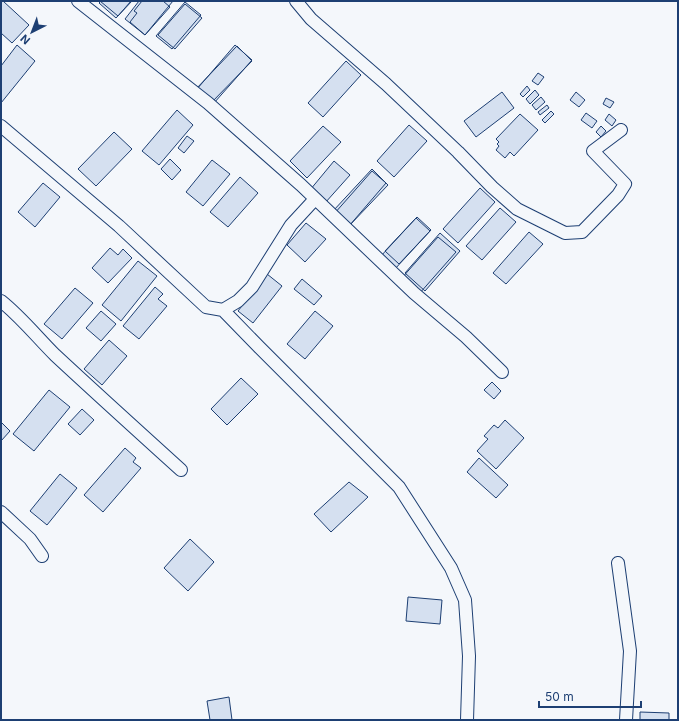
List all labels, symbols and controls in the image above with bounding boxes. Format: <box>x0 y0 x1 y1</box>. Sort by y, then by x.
north arrow <box>12 12 52 52</box>
text: N <box>18 31 33 47</box>
scale bar <box>539 683 641 709</box>
text: 50 m <box>545 689 574 704</box>

